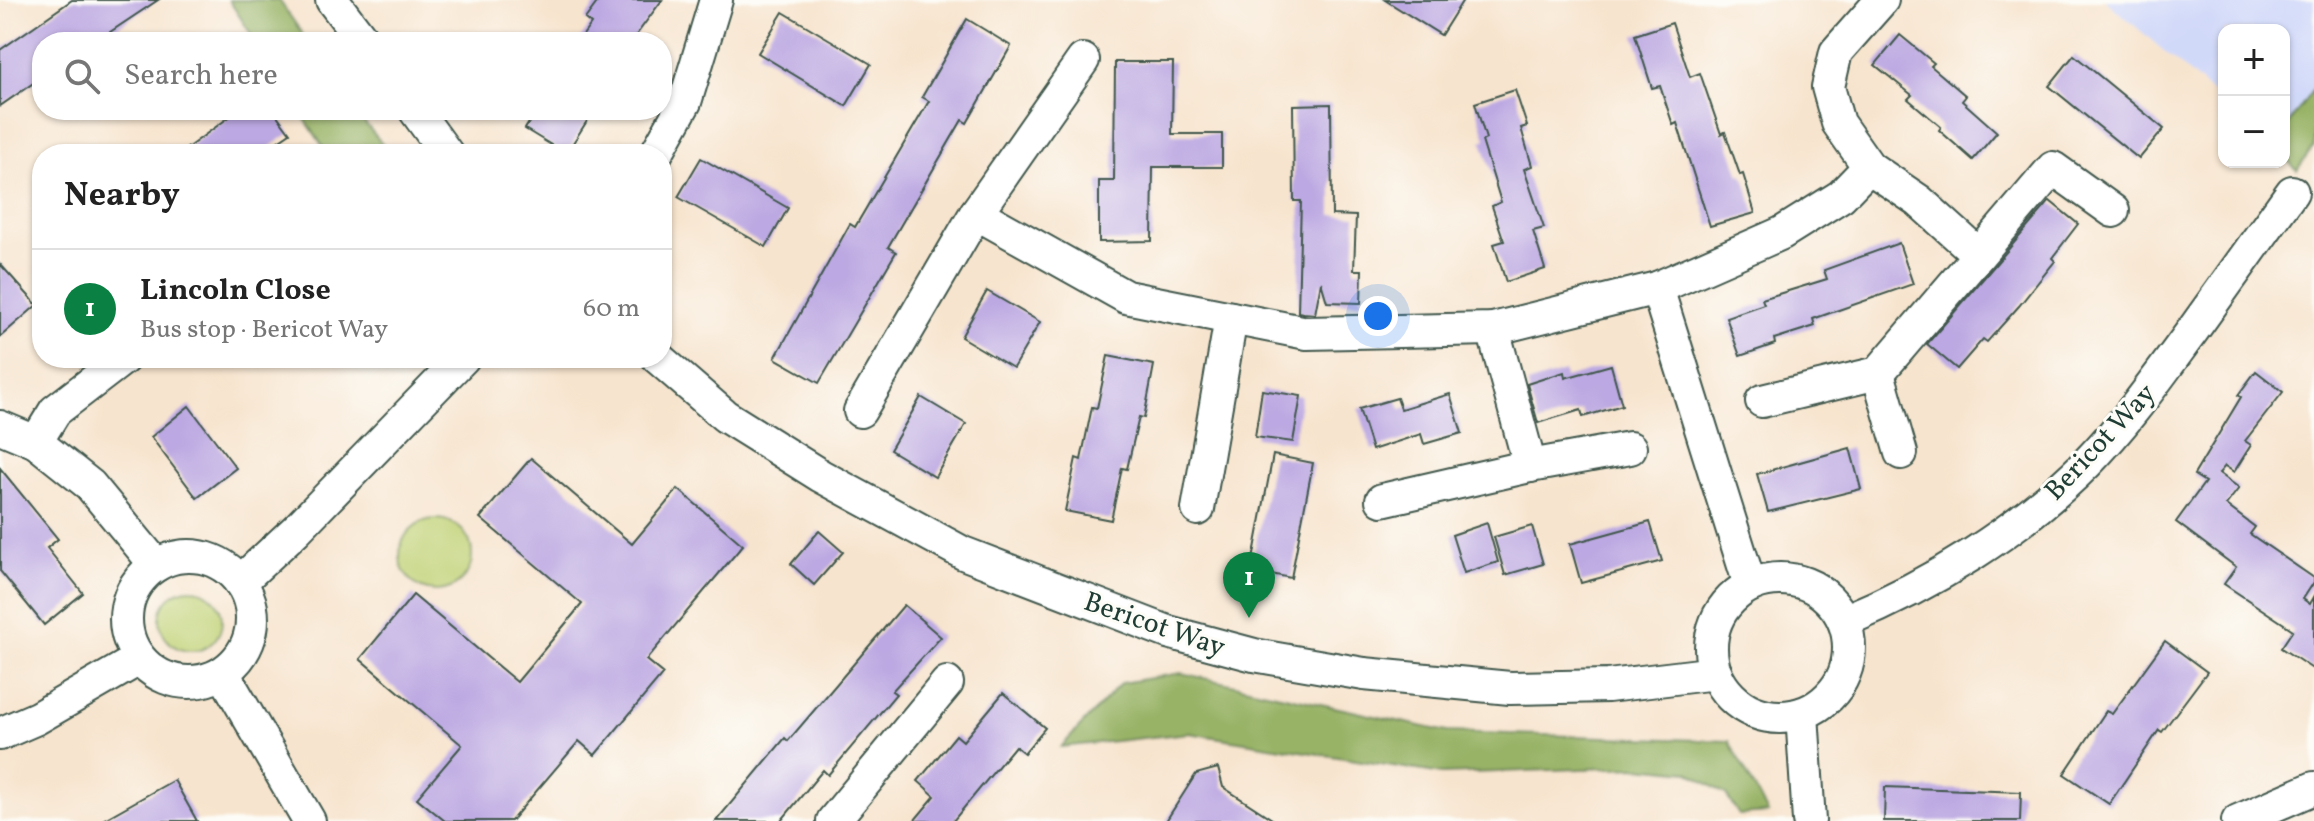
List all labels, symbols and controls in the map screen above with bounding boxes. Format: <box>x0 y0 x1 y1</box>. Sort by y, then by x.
map controls <box>2218 24 2290 168</box>
button: + <box>2218 24 2290 96</box>
search box <box>32 32 672 120</box>
icon: search <box>60 54 104 98</box>
text: Search here <box>124 55 278 97</box>
button: − <box>2218 96 2290 168</box>
text: Nearby <box>64 173 180 220</box>
text: Lincoln Close <box>140 270 331 312</box>
text: 1 <box>85 291 95 327</box>
text: 60 m <box>583 291 640 327</box>
your location <box>1358 296 1398 336</box>
text: Bus stop · Bericot Way <box>140 312 388 348</box>
street label: Bericot Way <box>2036 376 2165 510</box>
pin: 1 <box>1223 552 1275 618</box>
street label: Bericot Way <box>1078 583 1230 668</box>

